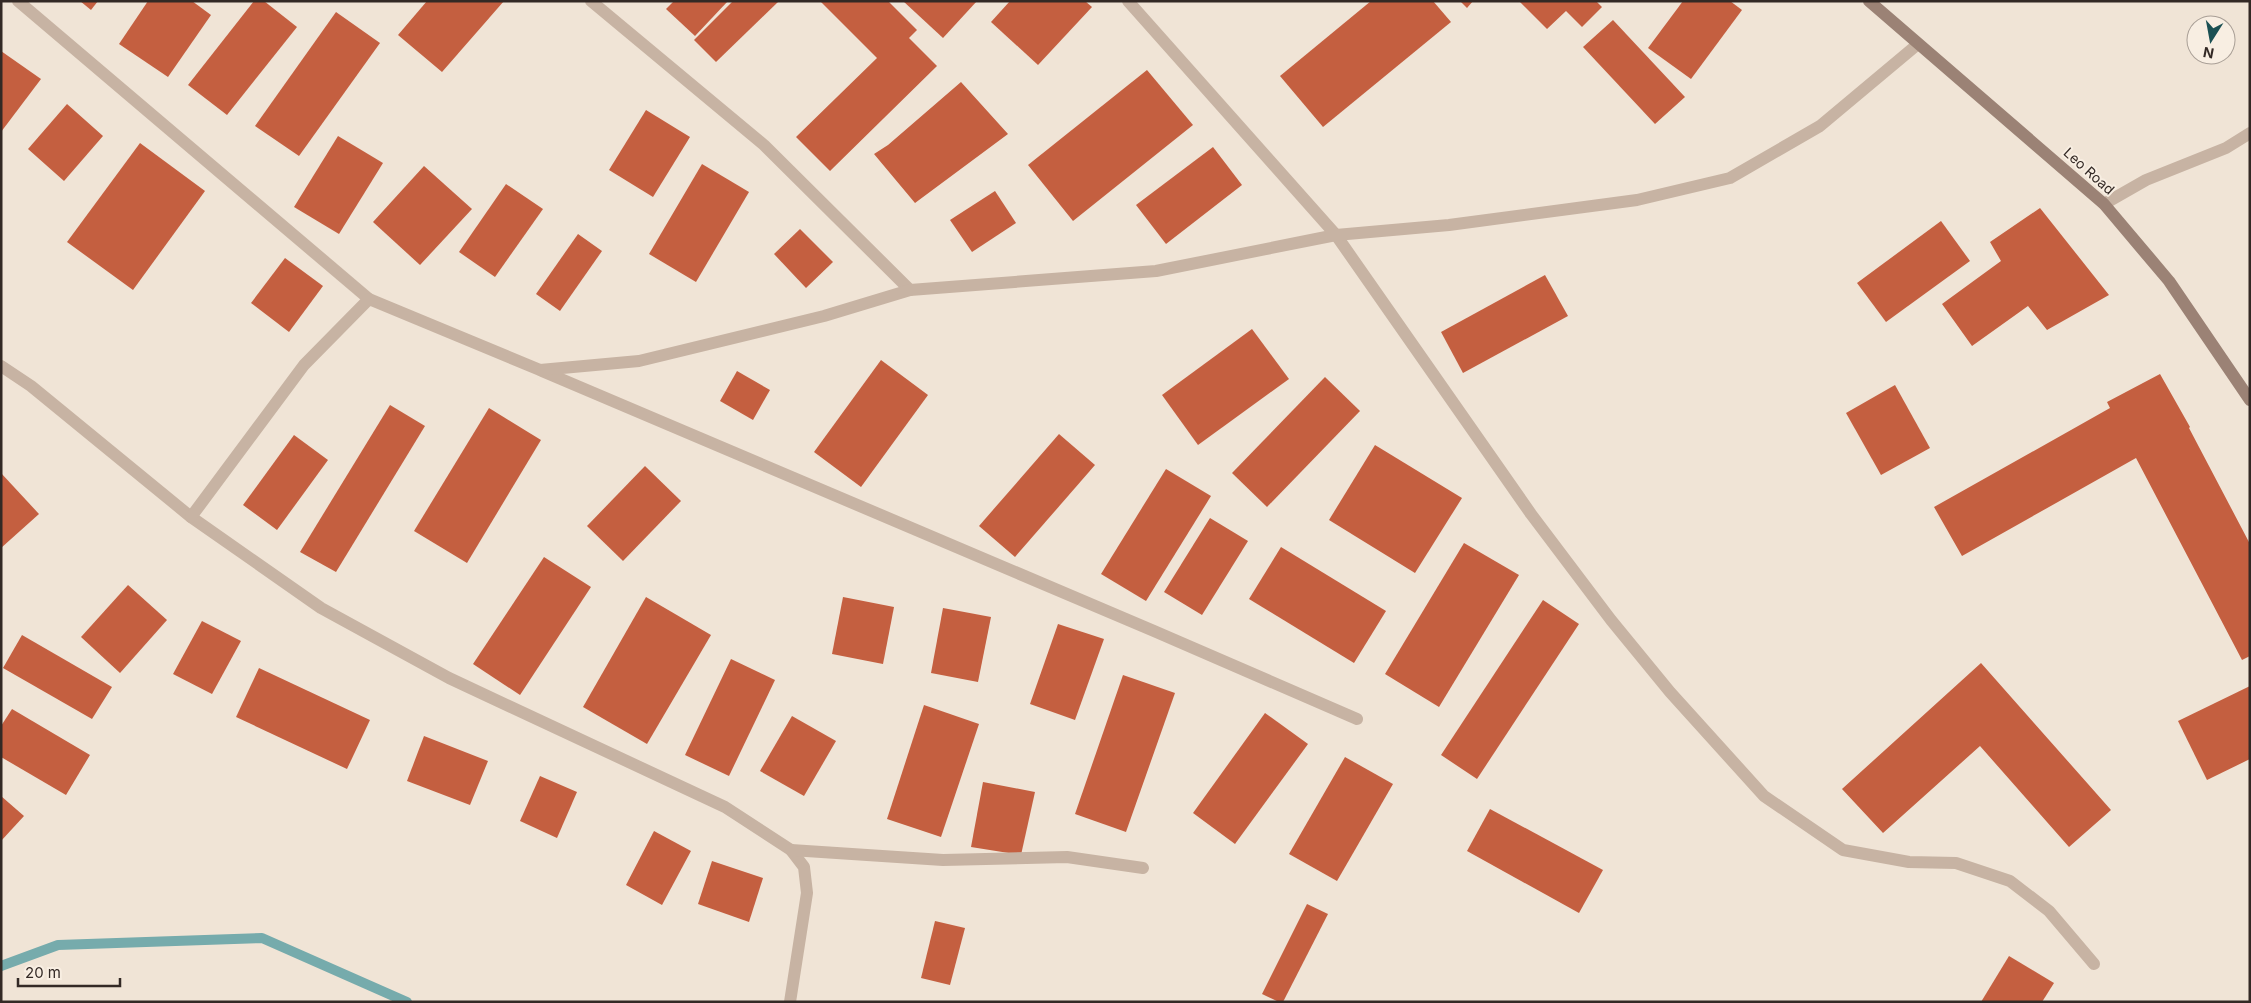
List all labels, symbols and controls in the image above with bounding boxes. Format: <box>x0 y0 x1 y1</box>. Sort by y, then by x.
north arrow <box>2186 15 2236 65</box>
text: N <box>2202 44 2215 63</box>
street label: Leo Road <box>2061 144 2118 198</box>
scale bar <box>18 956 120 988</box>
text: 20 m <box>25 963 61 982</box>

